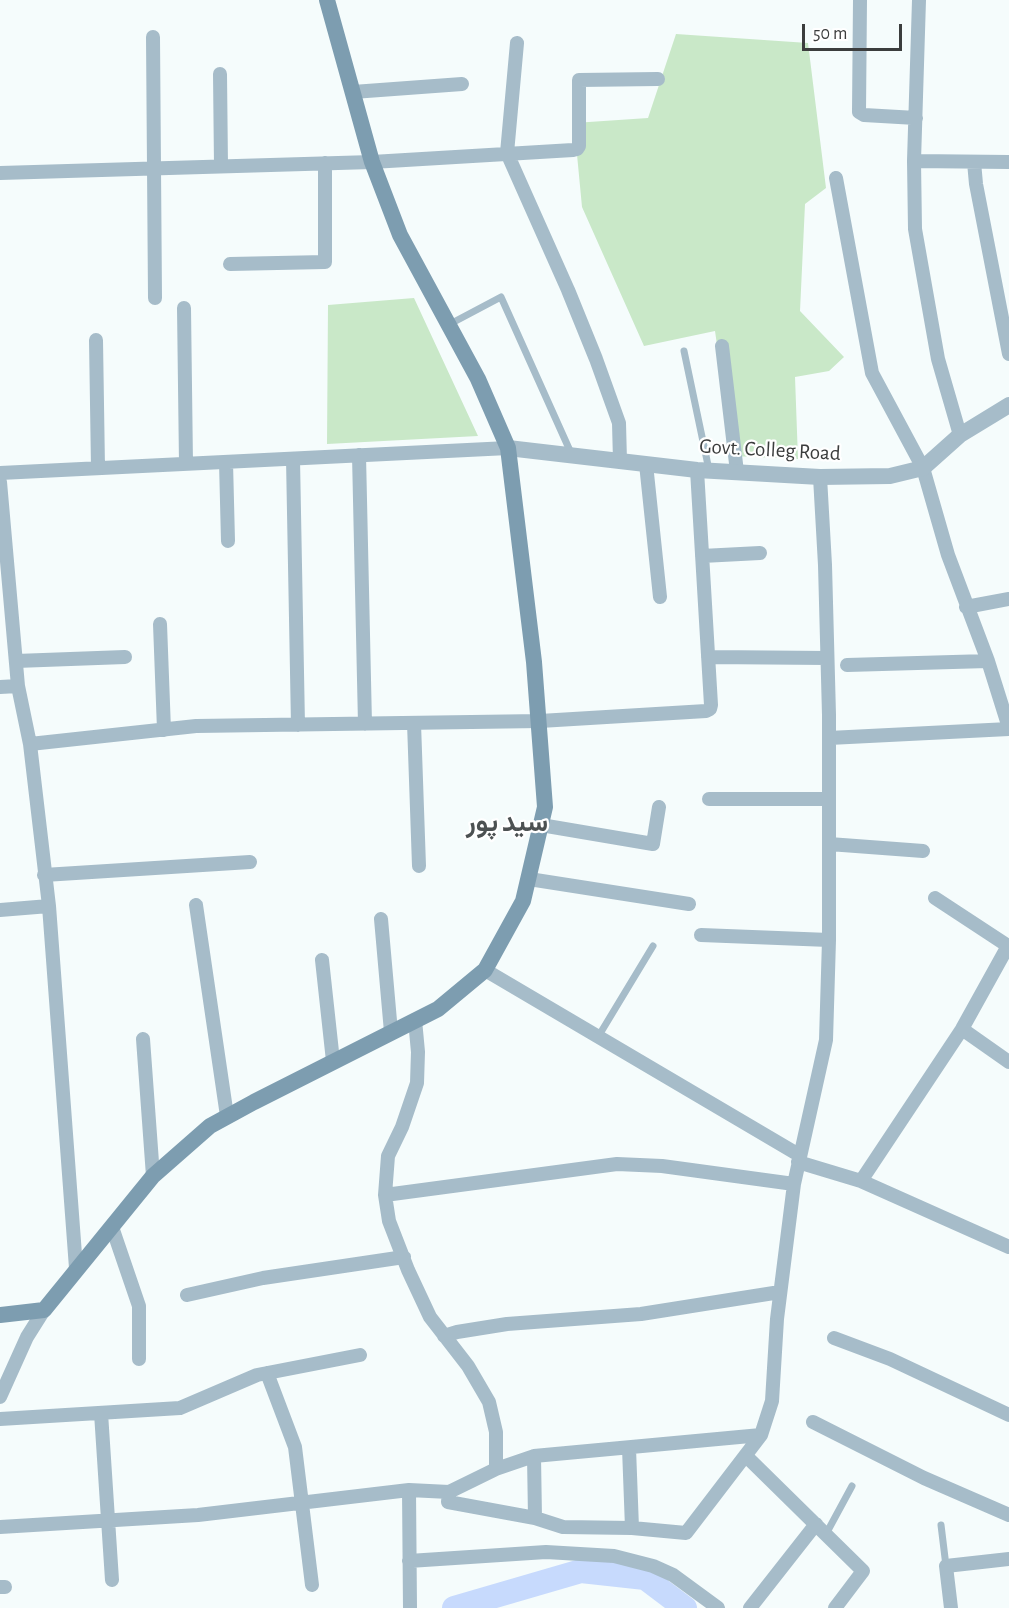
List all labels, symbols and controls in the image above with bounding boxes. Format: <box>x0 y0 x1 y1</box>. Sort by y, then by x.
scale bar <box>805 12 906 50</box>
text: 50 m <box>813 25 847 43</box>
street label: Govt. Colleg Road <box>699 434 841 466</box>
district label: سید پور <box>466 807 548 839</box>

